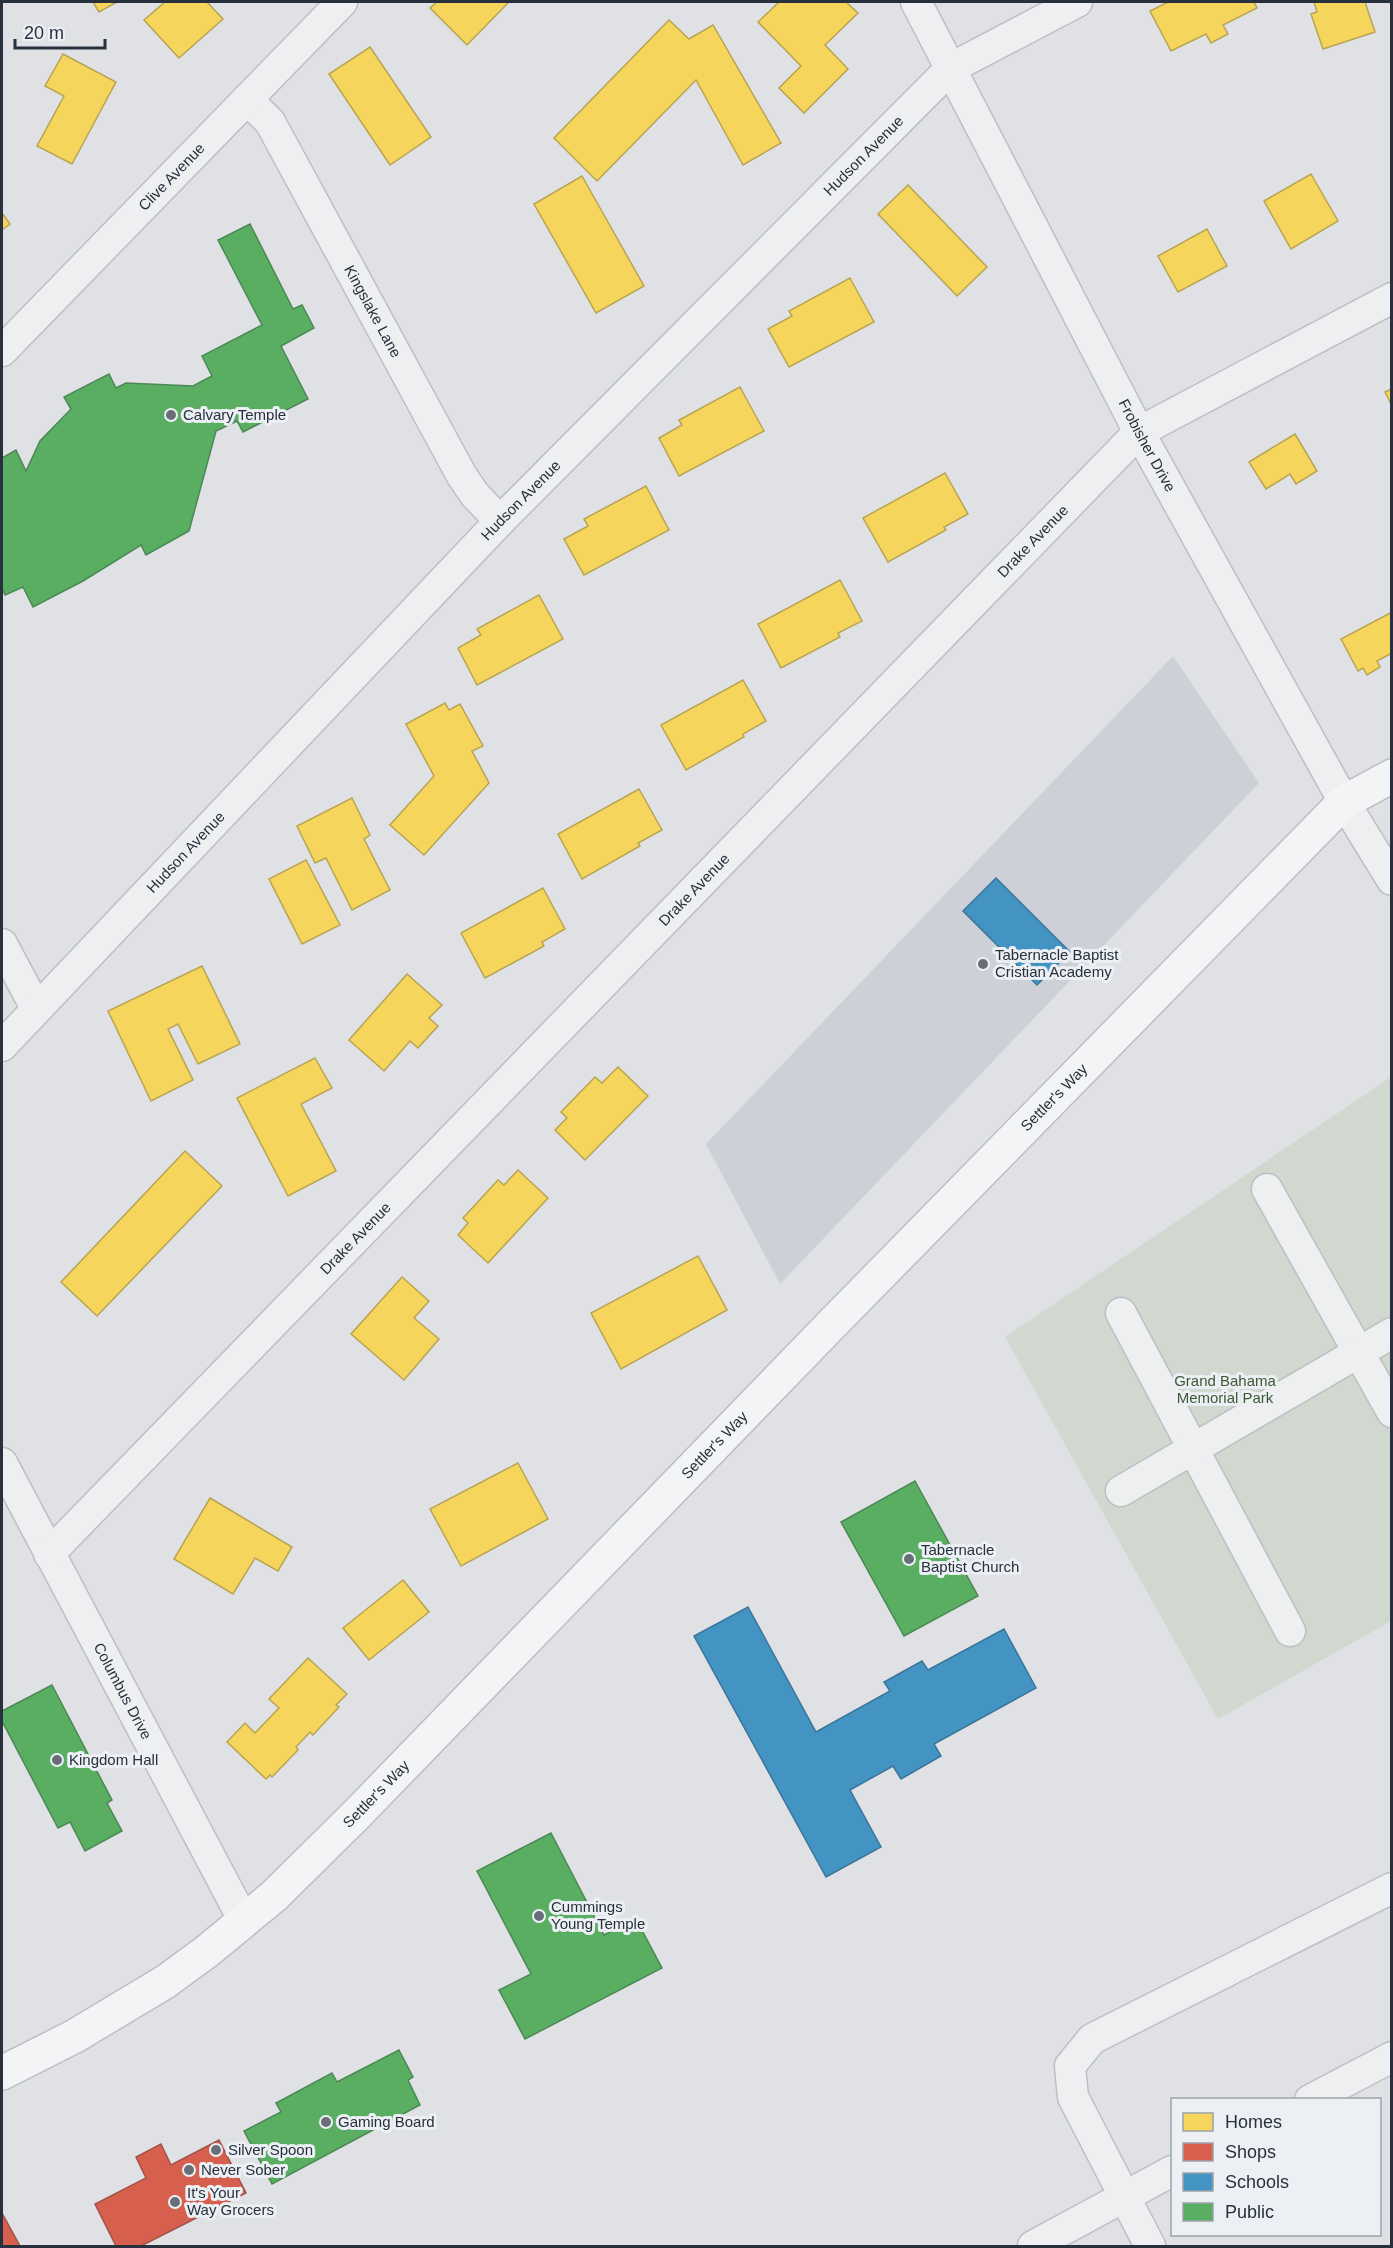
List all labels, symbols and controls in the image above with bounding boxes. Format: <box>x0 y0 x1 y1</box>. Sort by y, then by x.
scale bar <box>15 12 105 50</box>
text: 20 m <box>24 23 64 43</box>
street label: Hudson Avenue <box>820 112 907 199</box>
street label: Clive Avenue <box>135 139 208 214</box>
street label: Kingslake Lane <box>341 262 405 360</box>
street label: Frobisher Drive <box>1115 396 1179 494</box>
place label: Calvary Temple <box>183 406 286 423</box>
marker: Calvary Temple <box>164 408 178 422</box>
street label: Hudson Avenue <box>477 456 564 544</box>
street label: Drake Avenue <box>994 501 1071 581</box>
street label: Hudson Avenue <box>143 808 228 896</box>
street label: Drake Avenue <box>655 850 733 929</box>
place label: Tabernacle Baptist Cristian Academy <box>995 946 1119 980</box>
marker: Tabernacle Baptist Cristian Academy <box>976 957 990 971</box>
street label: Settler's Way <box>1017 1060 1091 1134</box>
street label: Drake Avenue <box>316 1198 394 1278</box>
park label: Grand Bahama Memorial Park <box>1174 1372 1277 1406</box>
street label: Settler's Way <box>678 1407 751 1482</box>
place label: Tabernacle Baptist Church <box>921 1541 1019 1575</box>
marker: Tabernacle Baptist Church <box>902 1552 916 1566</box>
street label: Columbus Drive <box>91 1640 155 1742</box>
place label: Kingdom Hall <box>69 1751 158 1768</box>
marker: Kingdom Hall <box>50 1753 64 1767</box>
street label: Settler's Way <box>339 1756 413 1831</box>
place label: Cummings Young Temple <box>551 1898 645 1932</box>
marker: Cummings Young Temple <box>532 1909 546 1923</box>
legend <box>1171 2098 1381 2236</box>
text: Homes <box>1225 2112 1282 2132</box>
place label: Gaming Board <box>338 2113 435 2130</box>
marker: Gaming Board <box>319 2115 333 2129</box>
place label: Silver Spoon <box>228 2141 313 2158</box>
text: Shops <box>1225 2142 1276 2162</box>
marker: Silver Spoon <box>209 2143 223 2157</box>
place label: Never Sober <box>201 2161 285 2178</box>
marker: Never Sober <box>182 2163 196 2177</box>
text: Schools <box>1225 2172 1289 2192</box>
place label: It's Your Way Grocers <box>187 2184 274 2218</box>
marker: It's Your Way Grocers <box>168 2195 182 2209</box>
text: Public <box>1225 2202 1274 2222</box>

